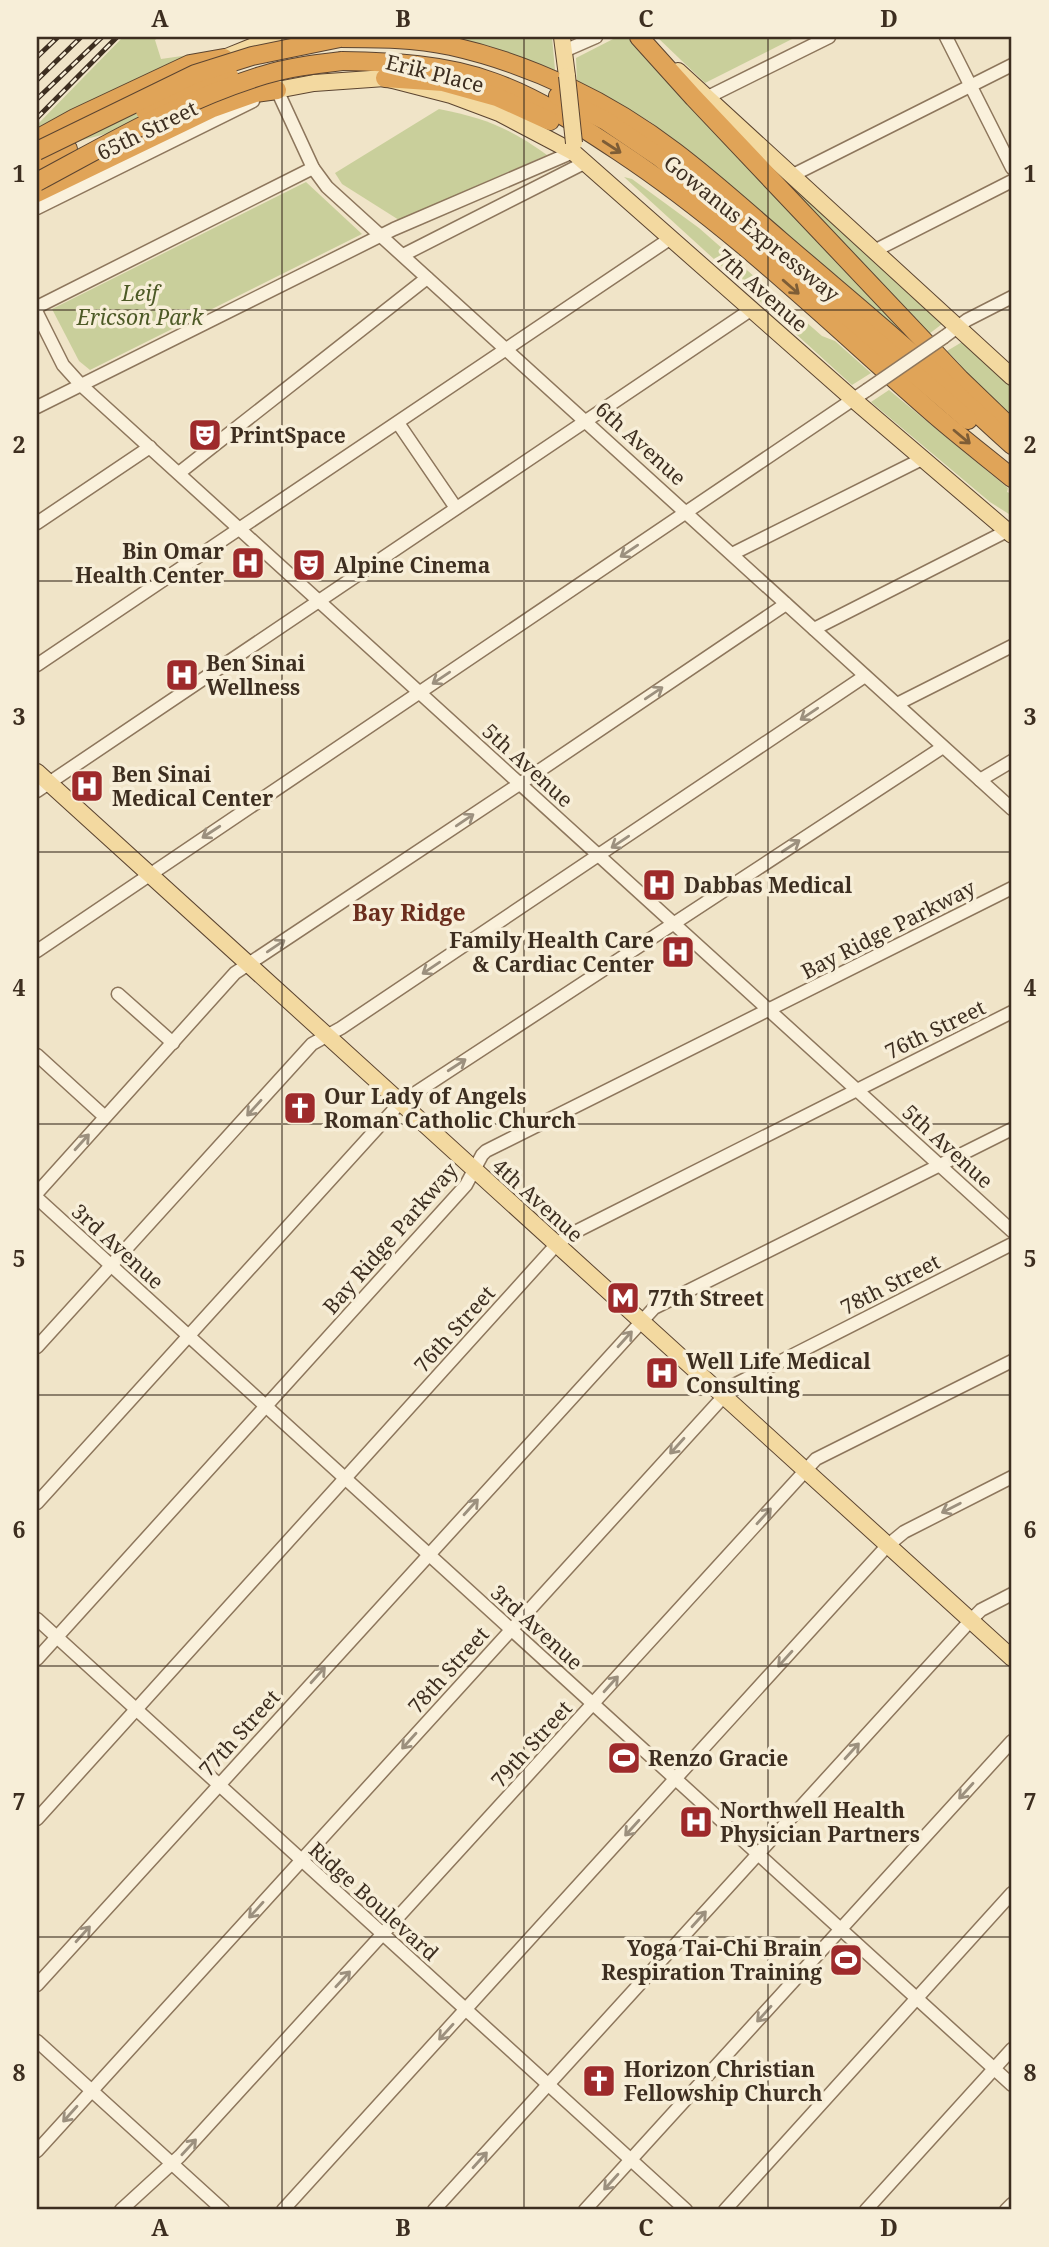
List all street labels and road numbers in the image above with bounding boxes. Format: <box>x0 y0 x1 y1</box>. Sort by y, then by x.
street label: Erik Place <box>383 47 487 99</box>
street label: 65th Street <box>92 94 202 166</box>
street label: Gowanus Expressway <box>658 148 846 308</box>
street label: 7th Avenue <box>710 242 814 338</box>
street label: 6th Avenue <box>590 395 692 491</box>
street label: 5th Avenue <box>477 717 579 813</box>
street label: Bay Ridge Parkway <box>796 873 980 985</box>
street label: 76th Street <box>880 993 990 1065</box>
street label: 5th Avenue <box>897 1098 999 1194</box>
street label: 4th Avenue <box>487 1152 589 1248</box>
street label: Bay Ridge Parkway <box>316 1156 464 1320</box>
street label: 3rd Avenue <box>66 1197 170 1295</box>
street label: 78th Street <box>835 1247 945 1321</box>
street label: 76th Street <box>407 1279 501 1379</box>
street label: 3rd Avenue <box>485 1578 589 1676</box>
street label: 78th Street <box>401 1620 495 1720</box>
street label: 77th Street <box>192 1683 286 1783</box>
street label: 79th Street <box>484 1694 578 1794</box>
street label: Ridge Boulevard <box>303 1835 445 1967</box>

